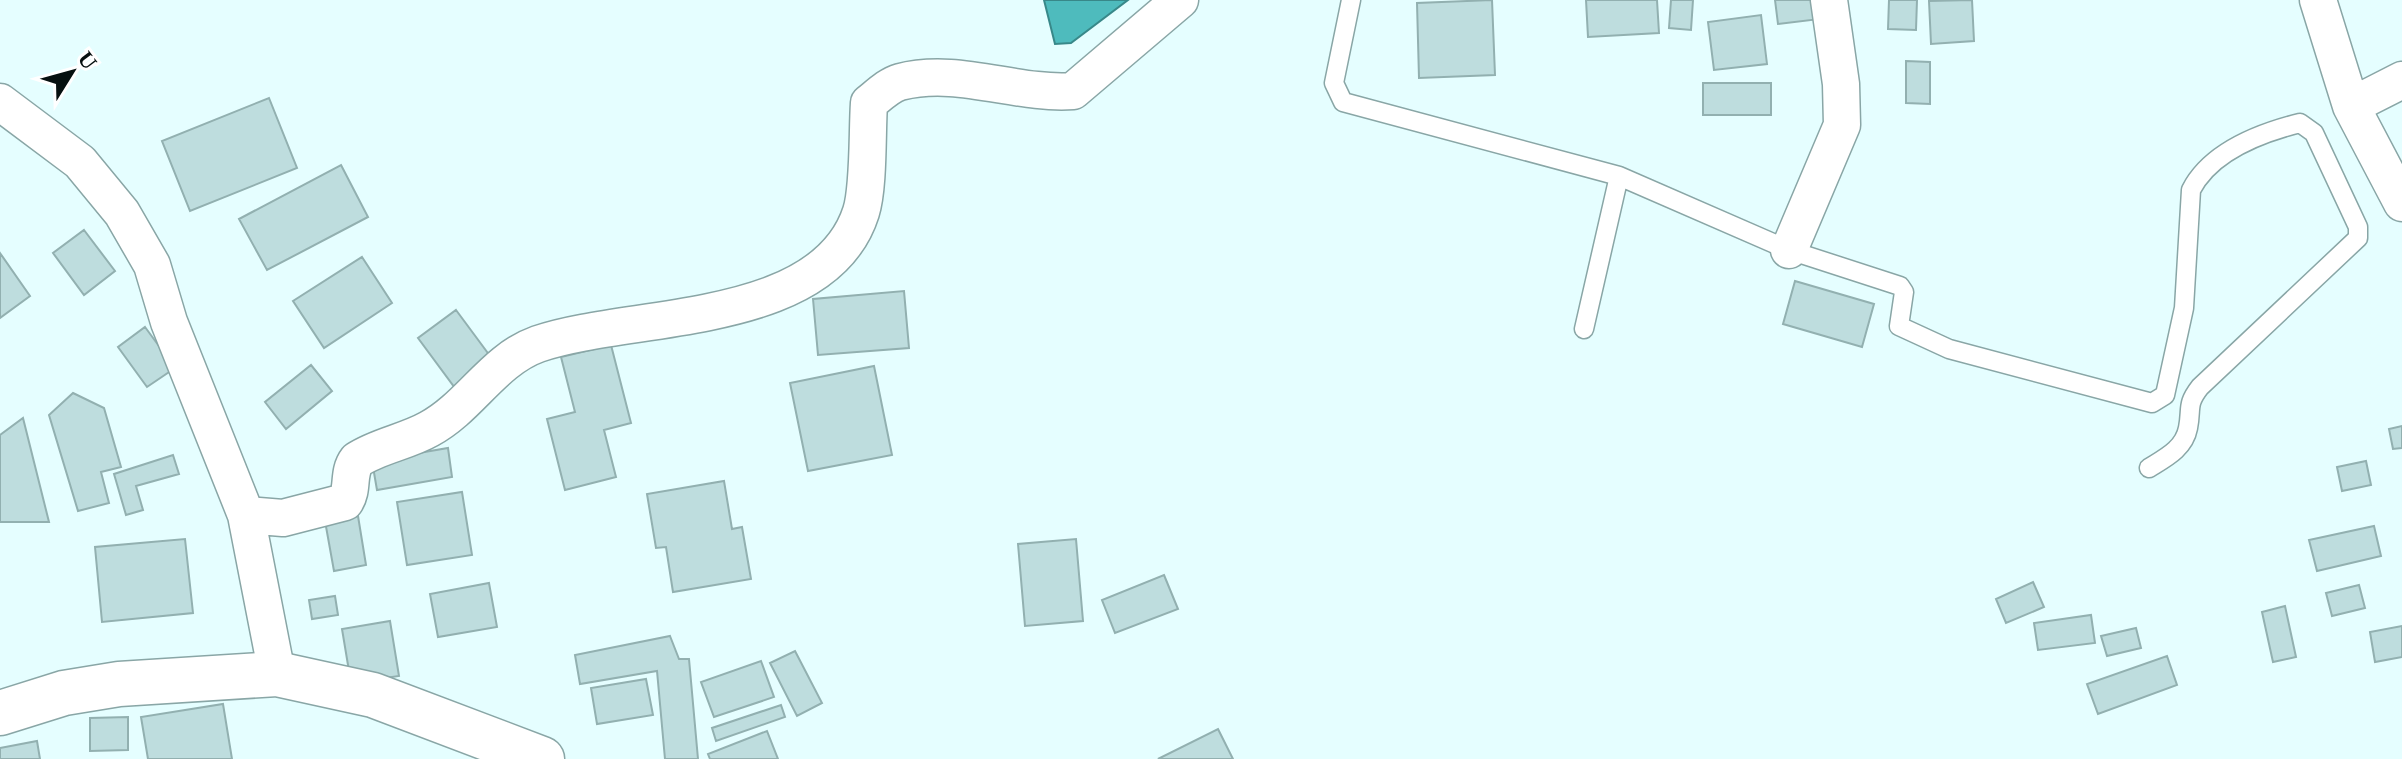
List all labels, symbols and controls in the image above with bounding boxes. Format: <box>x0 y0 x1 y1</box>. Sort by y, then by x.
north arrow <box>32 32 112 112</box>
text: U <box>73 46 102 74</box>

